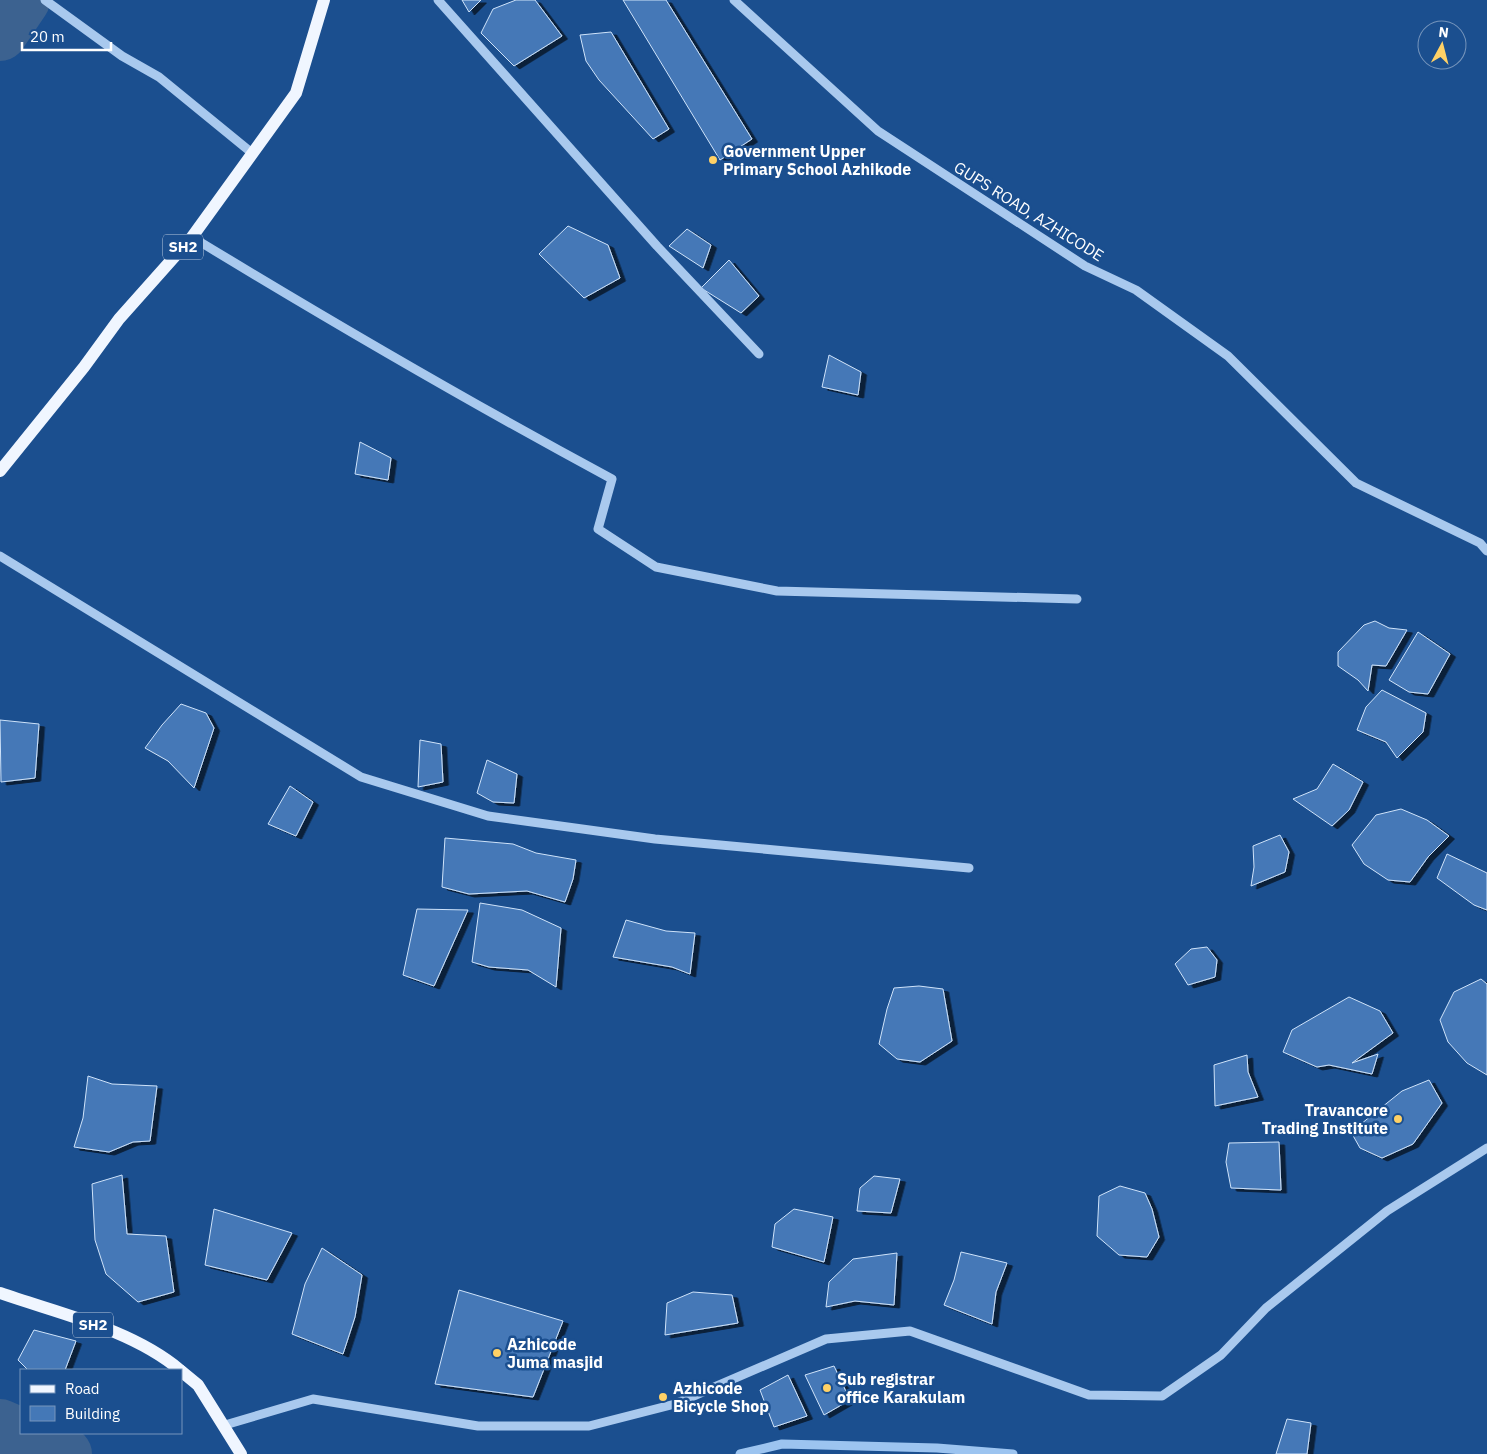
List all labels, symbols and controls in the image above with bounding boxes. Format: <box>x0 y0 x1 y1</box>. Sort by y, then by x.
scale bar <box>22 20 111 52</box>
north arrow <box>1417 20 1467 70</box>
text: N <box>1437 23 1450 42</box>
text: 20 m <box>30 27 65 46</box>
place label: Government Upper Primary School Azhikode <box>723 141 911 179</box>
marker: Government Upper Primary School Azhikode <box>707 154 719 166</box>
street label: GUPS ROAD, AZHICODE <box>950 157 1108 265</box>
road number: SH2 <box>163 234 203 260</box>
place label: Travancore Trading Institute <box>1262 1100 1388 1138</box>
marker: Travancore Trading Institute <box>1392 1113 1404 1125</box>
road number: SH2 <box>73 1312 113 1338</box>
place label: Azhicode Juma masjid <box>507 1334 603 1372</box>
marker: Azhicode Juma masjid <box>491 1347 503 1359</box>
legend <box>20 1369 182 1434</box>
place label: Sub registrar office Karakulam <box>837 1369 965 1407</box>
place label: Azhicode Bicycle Shop <box>673 1378 769 1416</box>
text: Road <box>65 1379 100 1398</box>
marker: Sub registrar office Karakulam <box>821 1382 833 1394</box>
marker: Azhicode Bicycle Shop <box>657 1391 669 1403</box>
text: Building <box>65 1404 120 1423</box>

